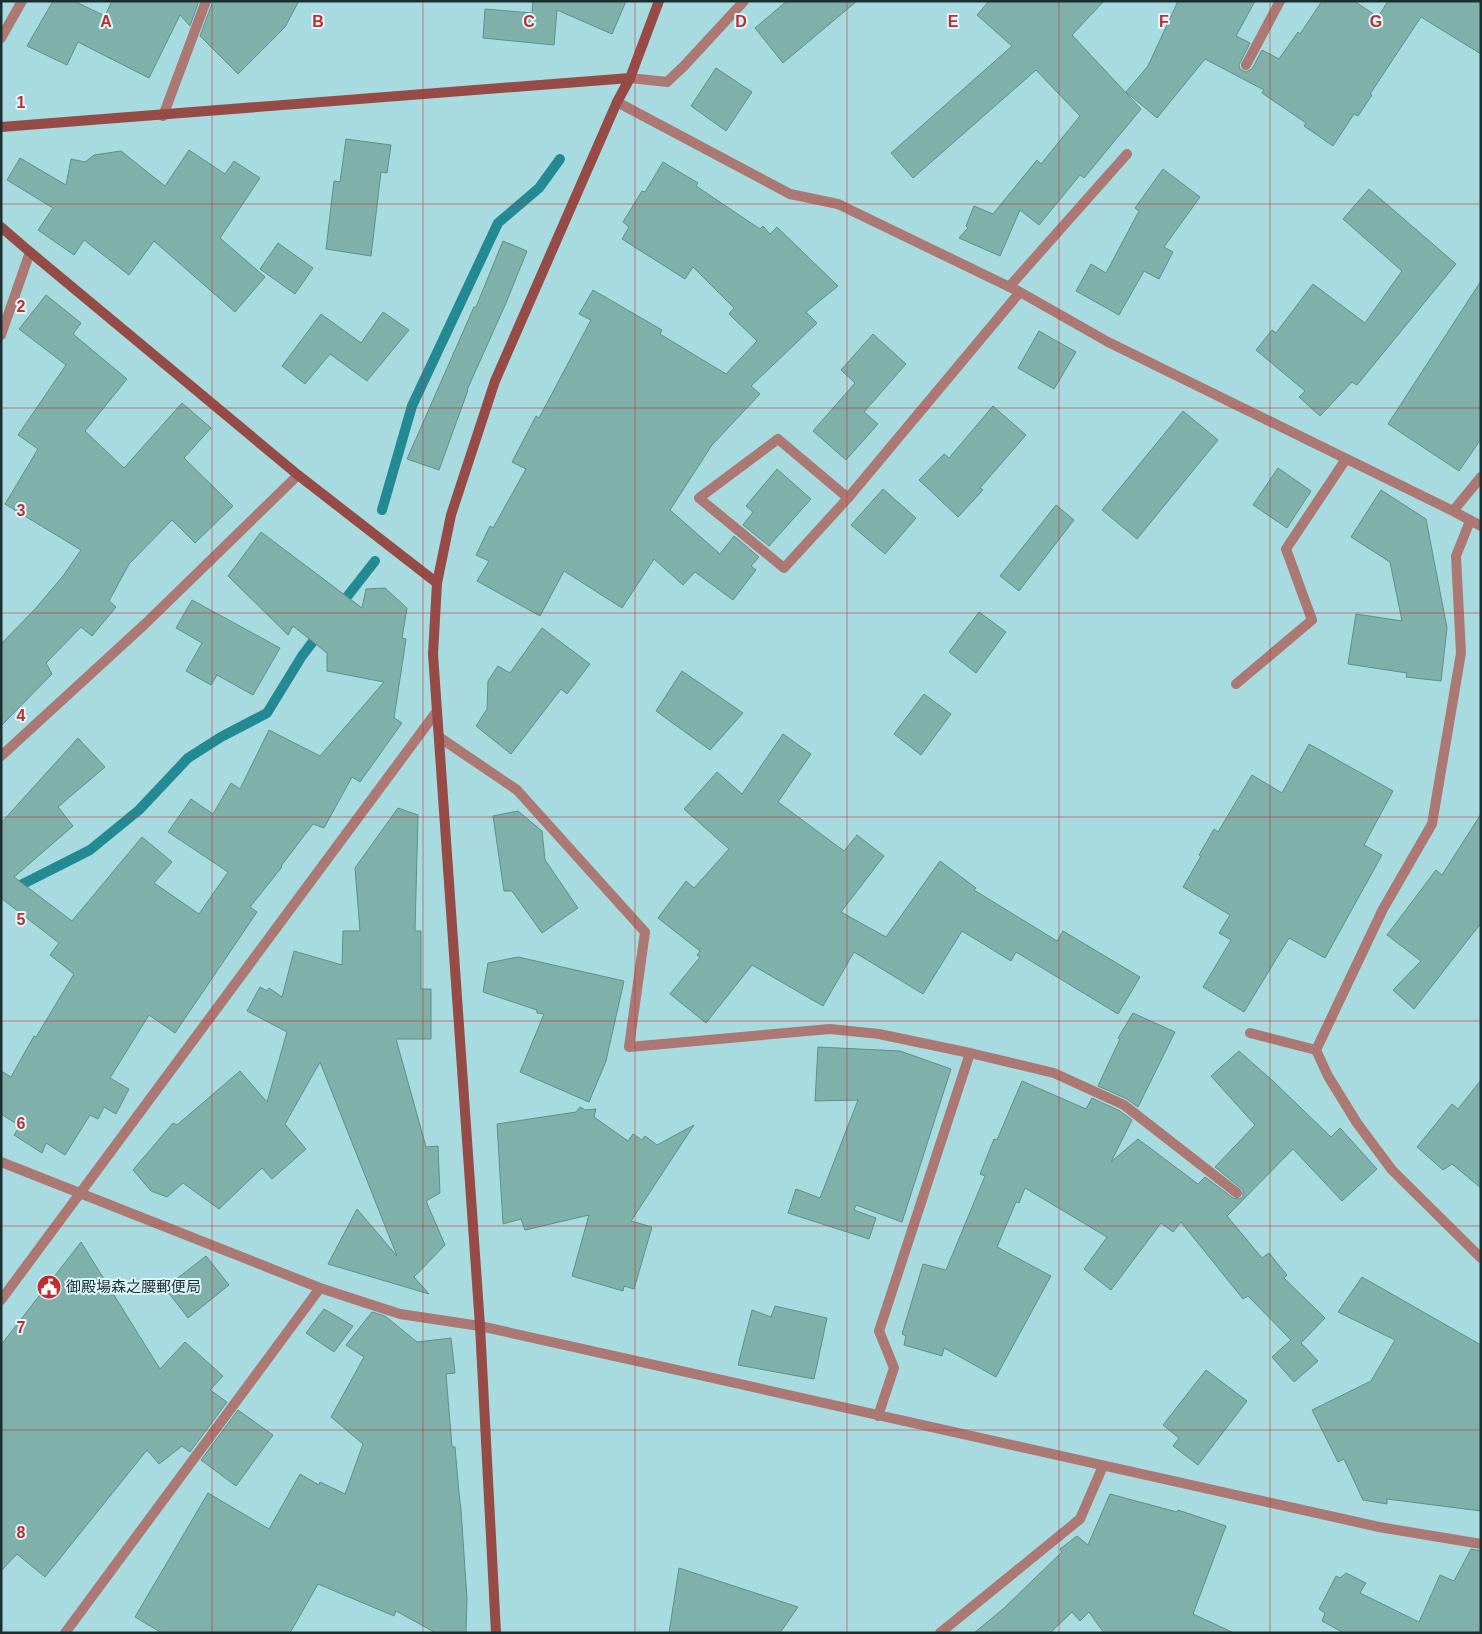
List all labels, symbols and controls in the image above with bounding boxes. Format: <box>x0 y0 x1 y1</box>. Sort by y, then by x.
text: A <box>100 13 112 30</box>
text: B <box>312 13 324 30</box>
text: C <box>523 13 535 30</box>
text: D <box>735 13 747 30</box>
text: E <box>948 13 959 30</box>
text: F <box>1159 13 1169 30</box>
text: G <box>1370 13 1382 30</box>
text: 1 <box>17 94 26 111</box>
text: 2 <box>17 298 26 315</box>
text: 3 <box>17 502 26 519</box>
text: 4 <box>17 707 26 724</box>
text: 5 <box>17 911 26 928</box>
text: 6 <box>17 1115 26 1132</box>
public building icon: 御殿場森之腰郵便局 <box>36 1274 62 1300</box>
place label: 御殿場森之腰郵便局 <box>66 1278 201 1295</box>
text: 7 <box>17 1319 26 1336</box>
text: 8 <box>17 1524 26 1541</box>

